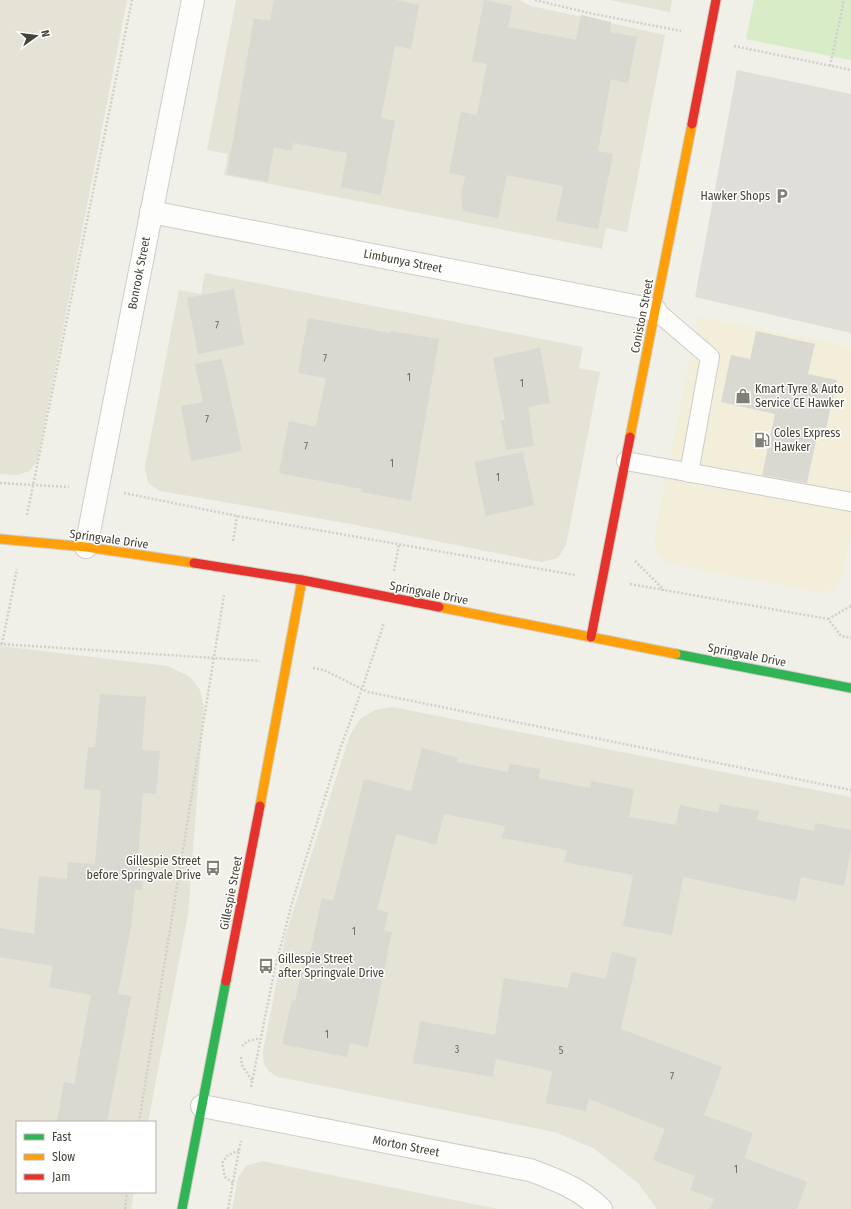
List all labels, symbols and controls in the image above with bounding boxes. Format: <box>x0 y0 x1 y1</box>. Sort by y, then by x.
north arrow <box>16 16 56 56</box>
text: N <box>38 29 52 38</box>
parking icon: Hawker Shops <box>773 187 791 205</box>
place label: Hawker Shops <box>701 189 770 203</box>
street label: Bonrook Street <box>125 235 153 310</box>
street label: Limbunya Street <box>362 247 444 276</box>
street label: Coniston Street <box>628 278 656 354</box>
house number: 7 <box>215 320 219 332</box>
house number: 7 <box>323 353 327 365</box>
house number: 1 <box>407 372 411 384</box>
house number: 1 <box>520 378 524 390</box>
place label: Kmart Tyre & Auto Service CE Hawker <box>755 382 845 410</box>
shop icon: Kmart Tyre & Auto Service CE Hawker <box>734 387 752 405</box>
house number: 7 <box>205 414 209 426</box>
place label: Coles Express Hawker <box>774 426 840 454</box>
fuel station icon: Coles Express Hawker <box>753 431 771 449</box>
house number: 7 <box>304 441 308 453</box>
house number: 1 <box>390 458 394 470</box>
house number: 1 <box>496 472 500 484</box>
street label: Springvale Drive <box>69 527 150 551</box>
street label: Springvale Drive <box>389 579 470 607</box>
street label: Springvale Drive <box>707 641 788 669</box>
place label: Gillespie Street before Springvale Drive <box>87 854 201 882</box>
street label: Gillespie Street <box>217 855 245 931</box>
bus stop icon: Gillespie Street before Springvale Drive <box>204 859 222 877</box>
house number: 1 <box>352 926 356 938</box>
place label: Gillespie Street after Springvale Drive <box>278 952 384 980</box>
bus stop icon: Gillespie Street after Springvale Drive <box>257 957 275 975</box>
house number: 1 <box>325 1029 329 1041</box>
house number: 3 <box>455 1044 460 1056</box>
house number: 5 <box>559 1045 564 1057</box>
house number: 7 <box>670 1071 674 1083</box>
legend <box>16 1121 156 1193</box>
text: Fast <box>52 1130 71 1144</box>
street label: Morton Street <box>371 1133 441 1159</box>
text: Slow <box>52 1150 75 1164</box>
house number: 1 <box>734 1164 738 1176</box>
text: Jam <box>52 1170 70 1184</box>

